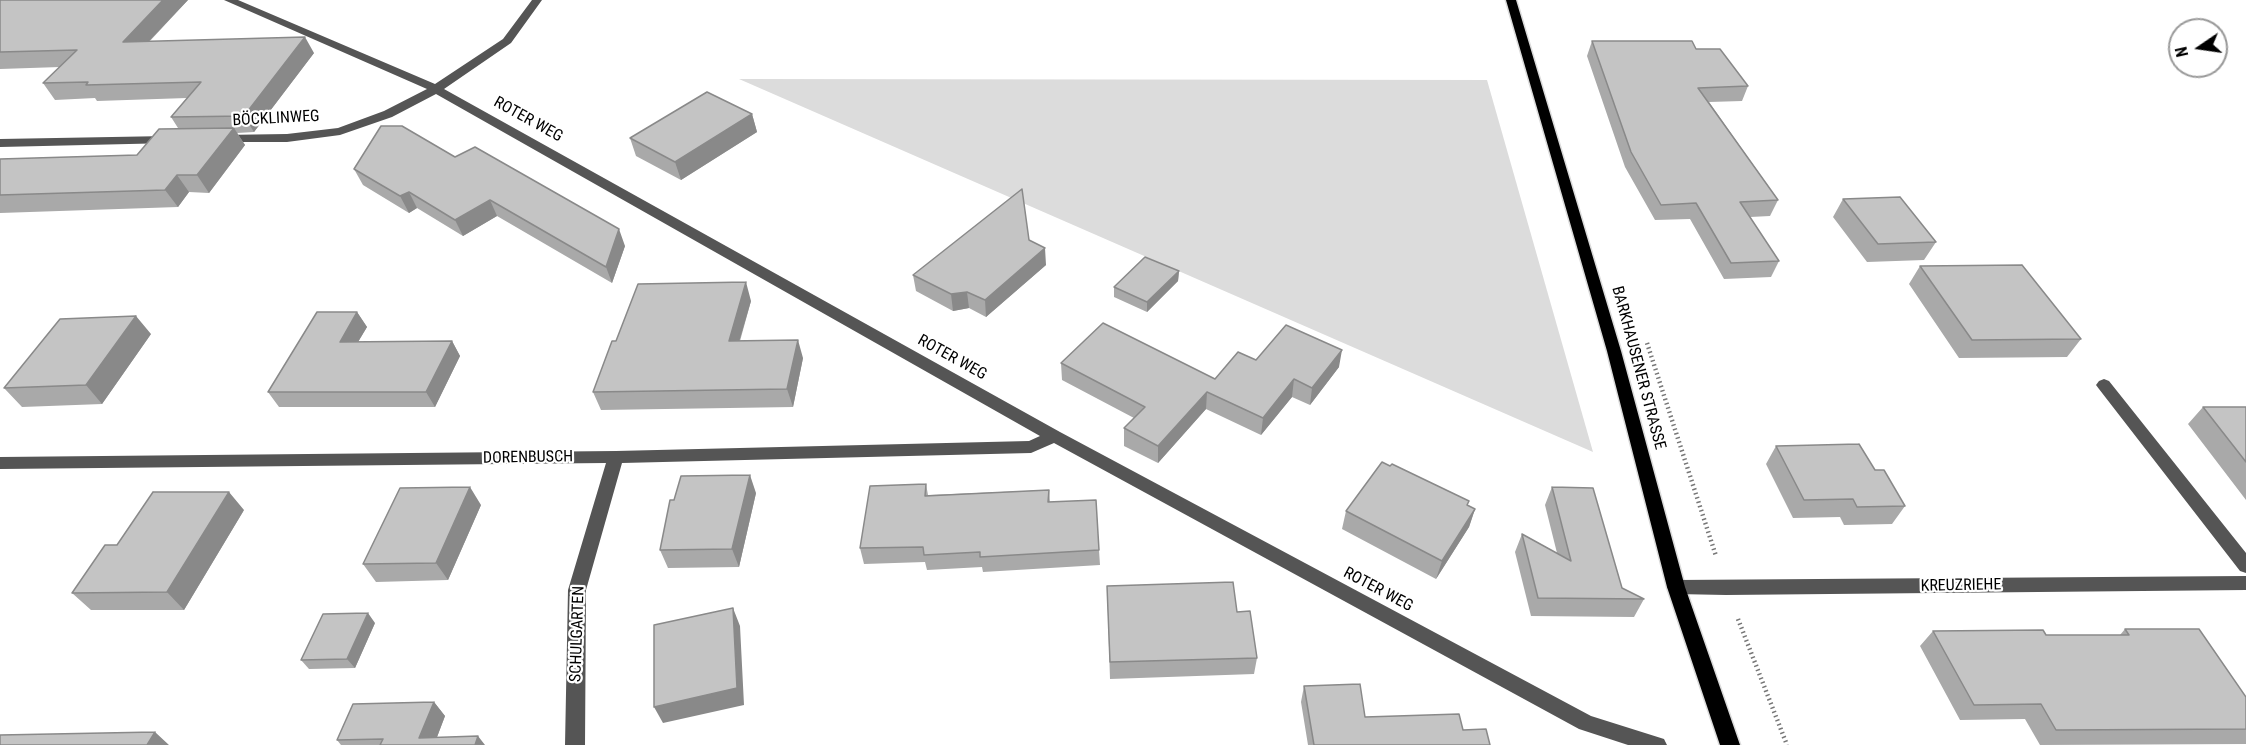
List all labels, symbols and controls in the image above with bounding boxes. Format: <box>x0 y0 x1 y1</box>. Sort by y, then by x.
north arrow <box>2168 18 2228 78</box>
text: N <box>2172 45 2192 59</box>
street label: ROTER WEG <box>490 93 566 147</box>
street label: BÖCKLINWEG <box>232 107 320 131</box>
street label: BARKHAUSENER STRASSE <box>1607 284 1669 452</box>
street label: ROTER WEG <box>914 331 990 385</box>
street label: DORENBUSCH <box>483 448 573 468</box>
street label: ROTER WEG <box>1340 564 1416 616</box>
street label: KREUZRIEHE <box>1920 576 2002 596</box>
street label: SCHULGARTEN <box>567 586 589 682</box>

